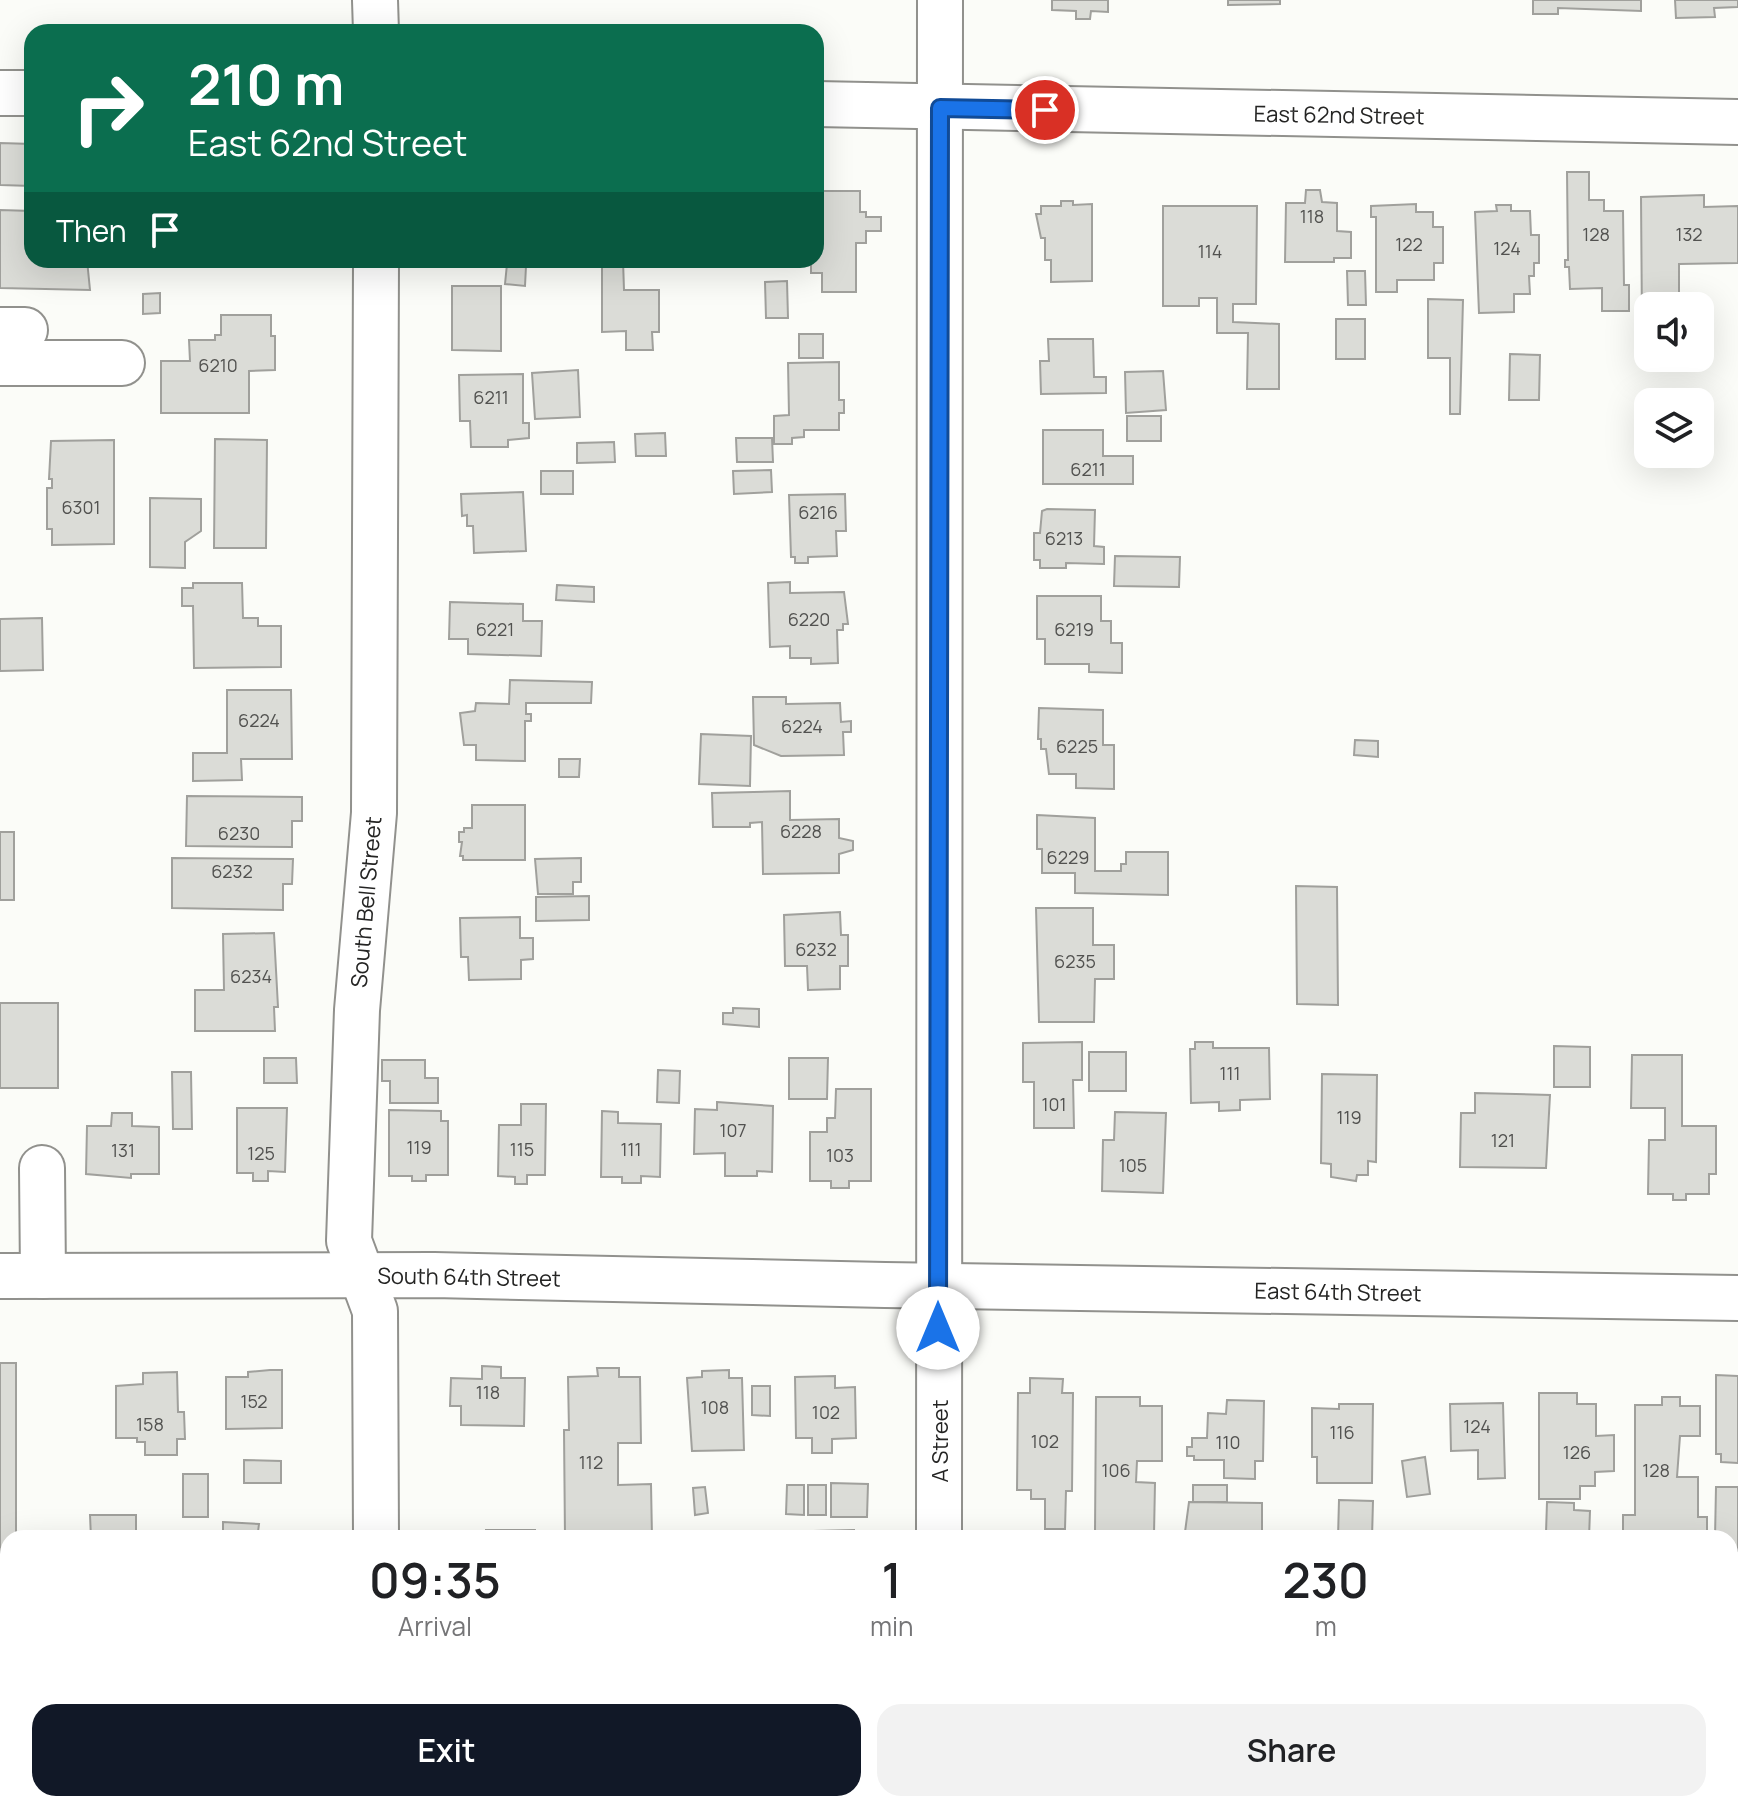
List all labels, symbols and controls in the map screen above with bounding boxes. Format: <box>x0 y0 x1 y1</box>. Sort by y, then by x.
text: 210 m <box>188 45 344 122</box>
icon: right <box>56 56 160 160</box>
pin <box>1011 76 1079 144</box>
icon: arrive <box>1023 88 1067 132</box>
street label: East 62nd Street <box>1253 99 1425 131</box>
text: East 62nd Street <box>188 118 467 167</box>
house number: 118 <box>1300 204 1324 228</box>
icon: arrive <box>143 208 187 252</box>
text: Then <box>56 210 127 251</box>
house number: 128 <box>1582 222 1610 246</box>
house number: 132 <box>1675 222 1703 246</box>
house number: 122 <box>1395 232 1423 256</box>
house number: 124 <box>1493 236 1521 260</box>
house number: 114 <box>1198 239 1222 263</box>
map controls <box>1634 292 1714 468</box>
button: sound <box>1634 292 1714 372</box>
house number: 6210 <box>198 353 238 377</box>
house number: 6211 <box>473 385 509 409</box>
button: layers <box>1634 388 1714 468</box>
house number: 6211 <box>1070 457 1106 481</box>
house number: 6301 <box>61 495 101 519</box>
house number: 6216 <box>798 500 838 524</box>
house number: 6213 <box>1045 526 1083 550</box>
house number: 6220 <box>788 607 830 631</box>
house number: 6221 <box>476 617 514 641</box>
house number: 6219 <box>1054 617 1094 641</box>
house number: 6224 <box>238 708 280 732</box>
house number: 6224 <box>781 714 823 738</box>
house number: 6225 <box>1056 734 1098 758</box>
street label: South Bell Street <box>344 815 388 989</box>
house number: 6228 <box>780 819 822 843</box>
house number: 6230 <box>218 821 260 845</box>
house number: 6229 <box>1047 845 1089 869</box>
house number: 6232 <box>211 859 253 883</box>
house number: 6232 <box>795 937 837 961</box>
house number: 6235 <box>1054 949 1096 973</box>
house number: 6234 <box>230 964 272 988</box>
house number: 111 <box>1219 1061 1241 1085</box>
house number: 101 <box>1041 1092 1067 1116</box>
house number: 119 <box>1336 1105 1362 1129</box>
house number: 107 <box>719 1118 747 1142</box>
house number: 121 <box>1491 1128 1515 1152</box>
house number: 119 <box>406 1135 432 1159</box>
house number: 115 <box>510 1137 534 1161</box>
house number: 111 <box>620 1137 642 1161</box>
house number: 131 <box>111 1138 135 1162</box>
house number: 125 <box>247 1141 275 1165</box>
house number: 103 <box>826 1143 854 1167</box>
house number: 105 <box>1119 1153 1147 1177</box>
street label: South 64th Street <box>377 1260 561 1294</box>
street label: East 64th Street <box>1254 1276 1422 1308</box>
position arrow <box>896 1286 980 1370</box>
house number: 118 <box>476 1380 500 1404</box>
house number: 152 <box>240 1389 268 1413</box>
house number: 108 <box>701 1395 729 1419</box>
street label: A Street <box>925 1399 955 1482</box>
house number: 102 <box>812 1400 840 1424</box>
house number: 158 <box>136 1412 164 1436</box>
house number: 124 <box>1463 1414 1491 1438</box>
house number: 116 <box>1329 1420 1355 1444</box>
house number: 102 <box>1031 1429 1059 1453</box>
house number: 110 <box>1215 1430 1241 1454</box>
house number: 126 <box>1563 1440 1591 1464</box>
house number: 112 <box>579 1450 603 1474</box>
house number: 106 <box>1101 1458 1131 1482</box>
house number: 128 <box>1642 1458 1670 1482</box>
text: 09:35 <box>369 1547 501 1612</box>
text: 1 <box>882 1547 902 1612</box>
text: 230 <box>1282 1547 1369 1612</box>
text: Arrival <box>398 1608 472 1644</box>
text: min <box>870 1608 913 1644</box>
text: m <box>1315 1608 1337 1644</box>
button: Exit <box>32 1704 861 1796</box>
button: Share <box>877 1704 1706 1796</box>

